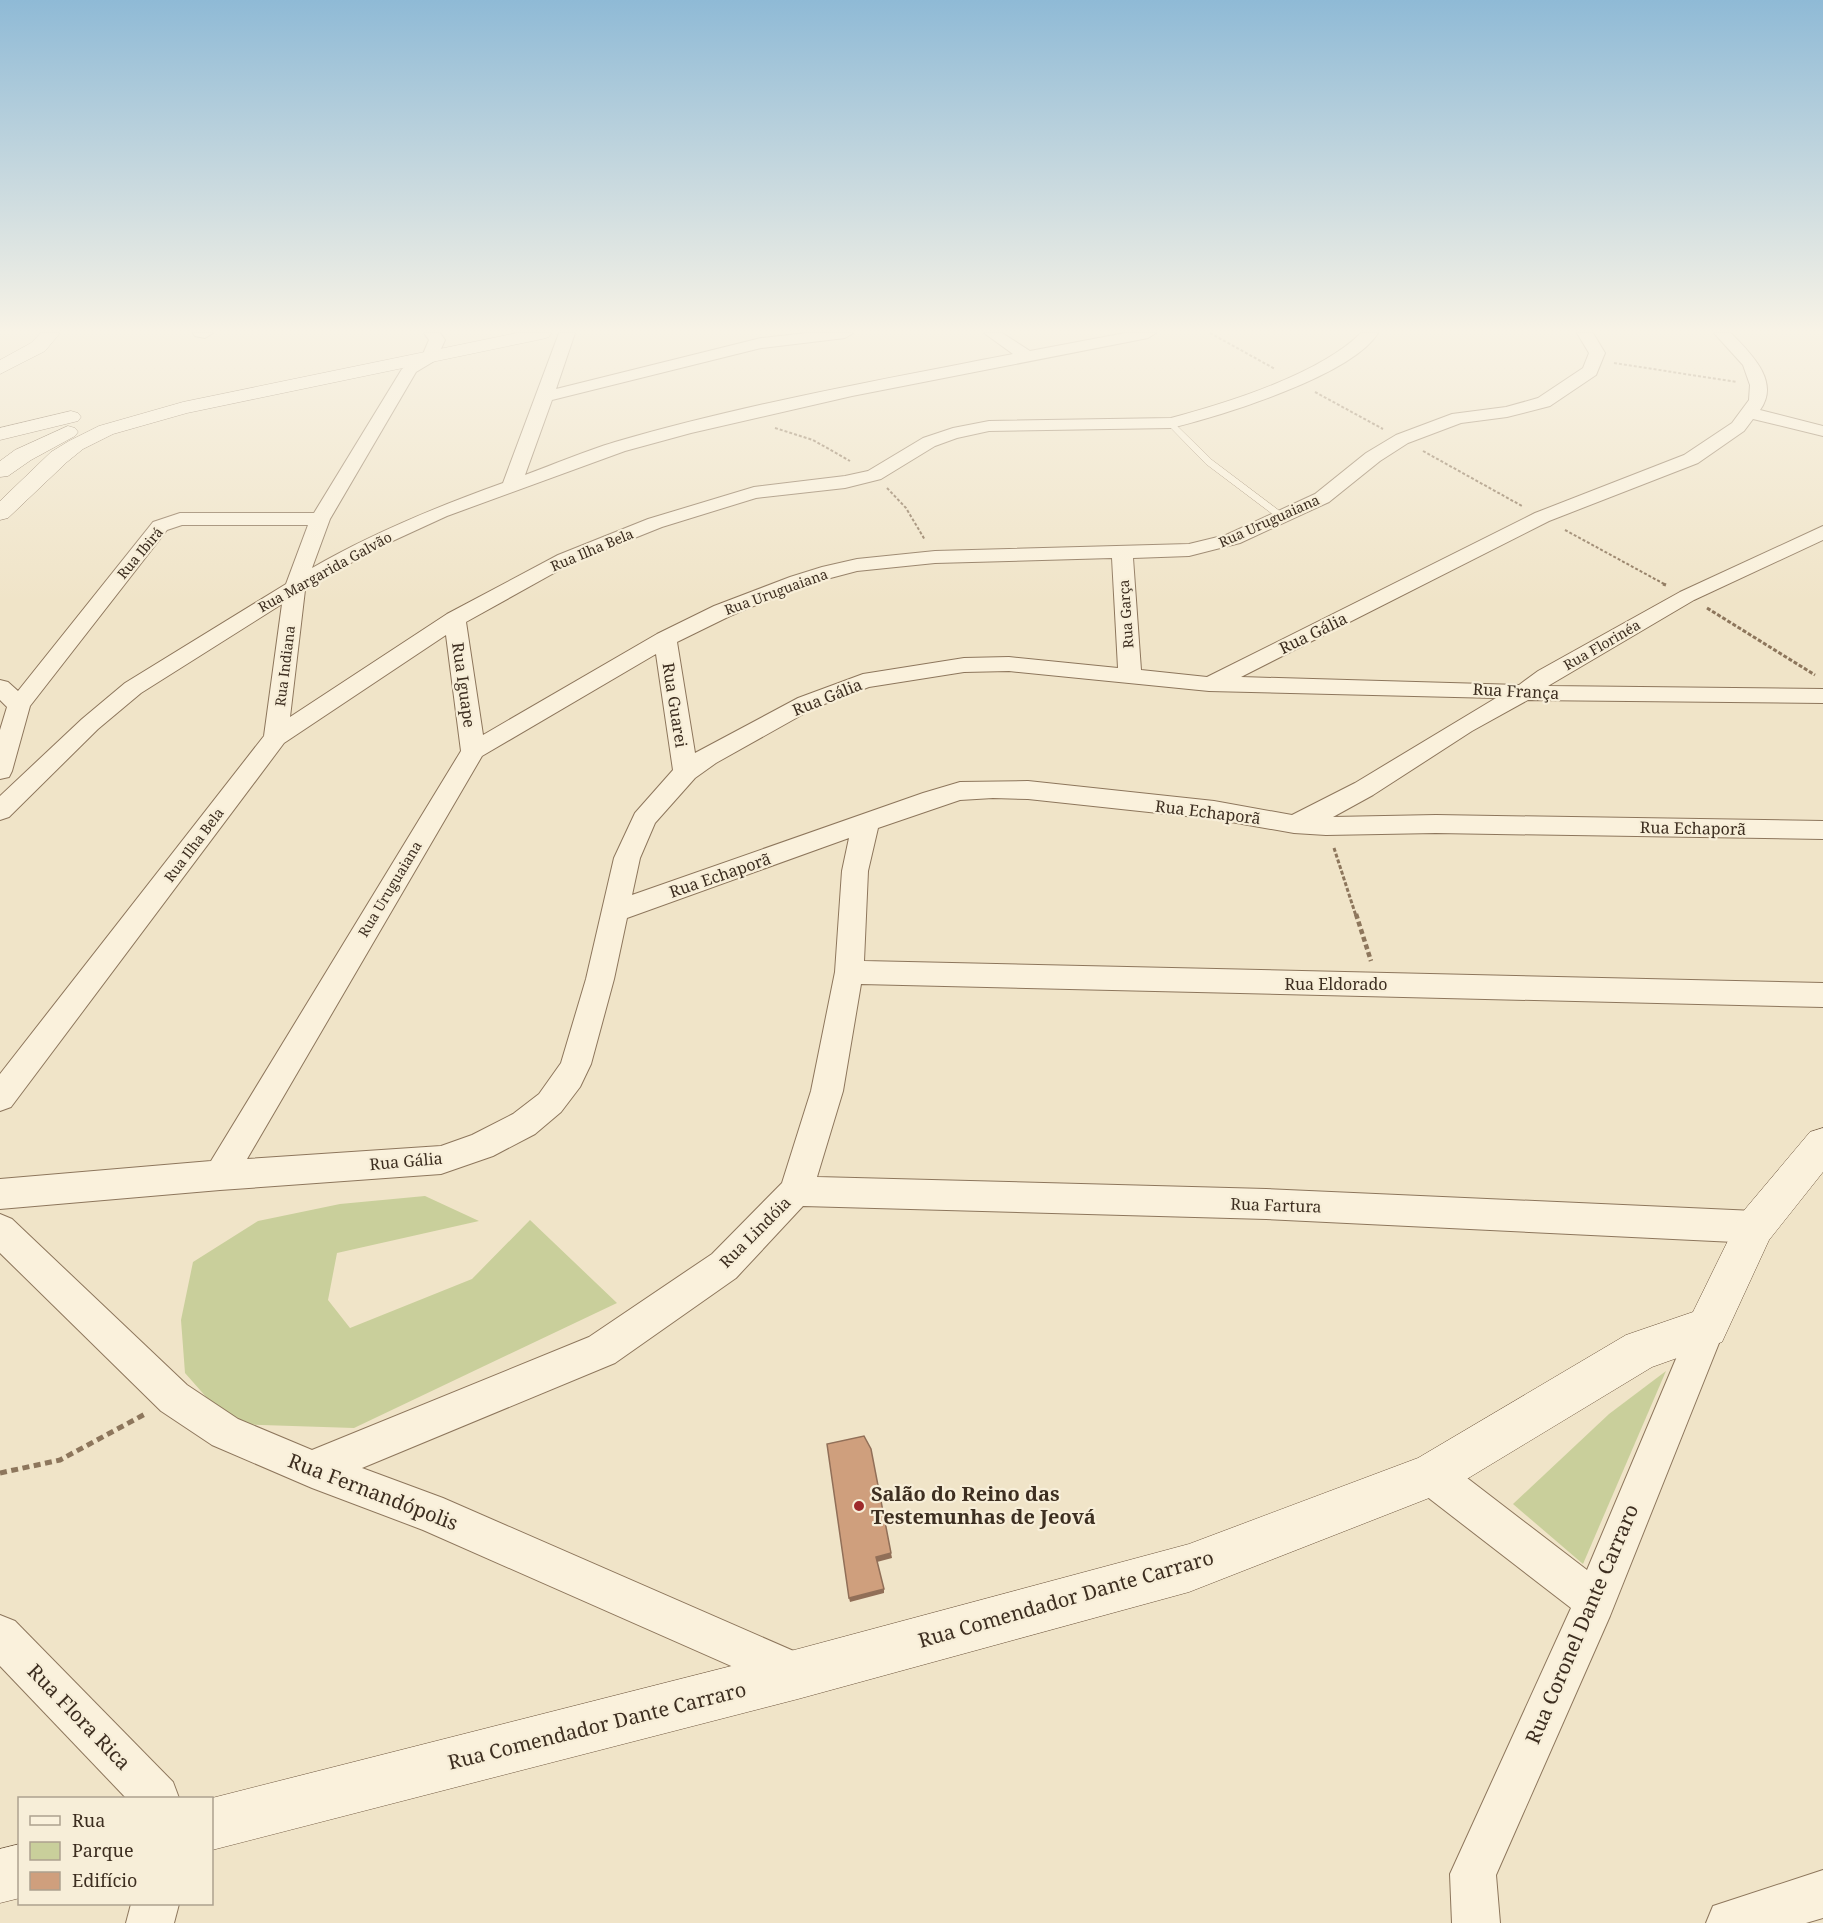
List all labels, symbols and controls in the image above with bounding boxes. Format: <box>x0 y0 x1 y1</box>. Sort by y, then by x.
street label: Rua Uruguaiana <box>1215 490 1322 551</box>
street label: Rua Ibirá <box>112 523 167 583</box>
street label: Rua Ilha Bela <box>547 523 636 576</box>
street label: Rua Margarida Galvão <box>255 527 395 616</box>
street label: Rua Uruguaiana <box>722 564 830 619</box>
street label: Rua Garça <box>1114 579 1137 649</box>
street label: Rua Gália <box>1275 607 1351 659</box>
street label: Rua Florinéa <box>1560 615 1644 674</box>
street label: Rua Indiana <box>270 624 299 708</box>
street label: Rua Iguape <box>447 641 481 729</box>
street label: Rua Guarei <box>657 661 693 749</box>
street label: Rua Gália <box>789 673 865 721</box>
street label: Rua França <box>1472 678 1560 704</box>
street label: Rua Echaporã <box>1154 795 1262 829</box>
street label: Rua Ilha Bela <box>159 804 228 886</box>
street label: Rua Echaporã <box>1640 816 1746 840</box>
street label: Rua Uruguaiana <box>353 837 426 940</box>
street label: Rua Echaporã <box>666 847 774 903</box>
street label: Rua Eldorado <box>1284 973 1388 995</box>
street label: Rua Gália <box>369 1147 443 1175</box>
street label: Rua Lindóia <box>715 1192 795 1272</box>
street label: Rua Fartura <box>1230 1192 1322 1218</box>
street label: Rua Fernandópolis <box>284 1447 462 1536</box>
place label: Salão do Reino das Testemunhas de Jeová <box>871 1480 1096 1530</box>
marker: Salão do Reino das Testemunhas de Jeová <box>852 1499 866 1513</box>
street label: Rua Coronel Dante Carraro <box>1519 1500 1644 1748</box>
street label: Rua Comendador Dante Carraro <box>915 1543 1217 1654</box>
street label: Rua Flora Rica <box>22 1658 137 1776</box>
street label: Rua Comendador Dante Carraro <box>445 1675 749 1776</box>
legend <box>18 1797 213 1905</box>
text: Rua <box>72 1808 105 1832</box>
text: Parque <box>72 1838 134 1862</box>
text: Edifício <box>72 1868 137 1892</box>

